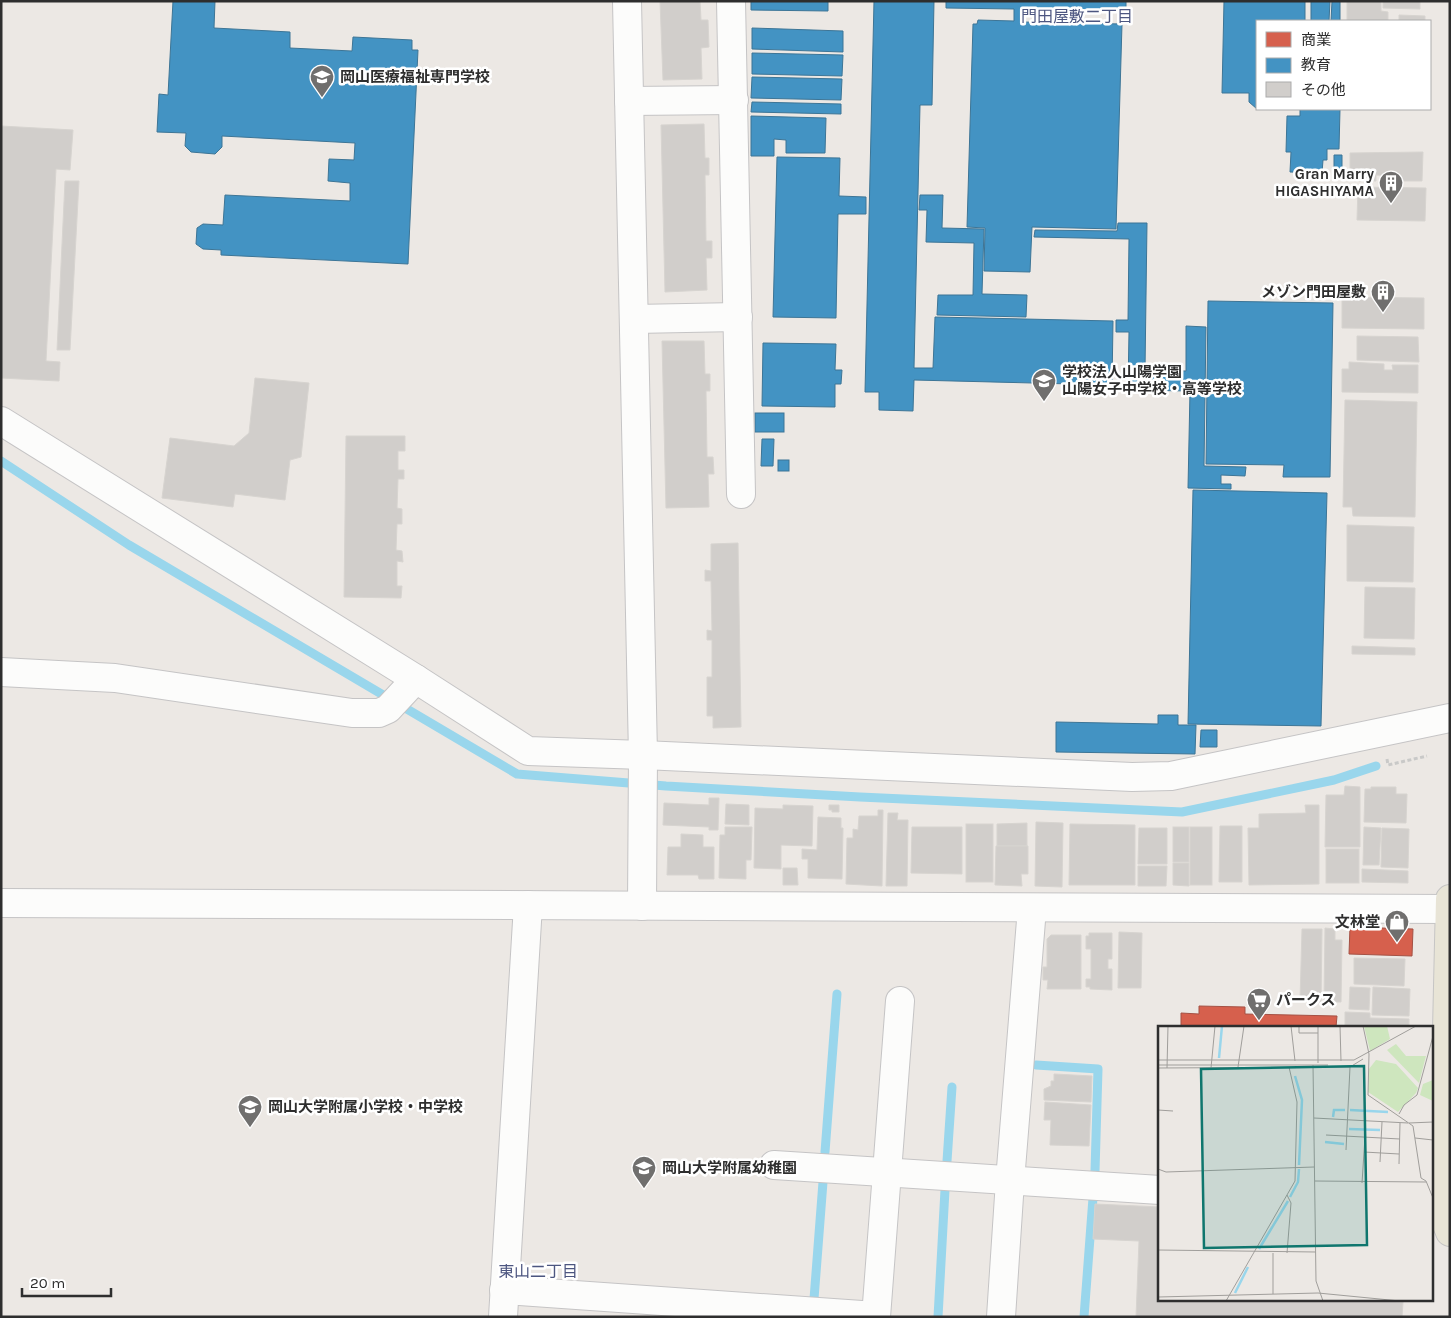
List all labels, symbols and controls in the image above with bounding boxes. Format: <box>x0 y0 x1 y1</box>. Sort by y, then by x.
district label: 門田屋敷二丁目 <box>1021 7 1133 26</box>
legend <box>1256 20 1431 110</box>
text: 商業 <box>1301 31 1331 49</box>
text: 教育 <box>1301 56 1331 74</box>
school or university icon: 岡山医療福祉専門学校 <box>309 64 335 98</box>
place label: 岡山医療福祉専門学校 <box>340 68 490 86</box>
text: その他 <box>1301 81 1346 99</box>
place label: Gran Marry HIGASHIYAMA <box>1275 165 1375 200</box>
building icon: Gran Marry HIGASHIYAMA <box>1378 170 1404 204</box>
building icon: メゾン門田屋敷 <box>1370 279 1396 313</box>
place label: メゾン門田屋敷 <box>1261 283 1366 301</box>
place label: 学校法人山陽学園 山陽女子中学校・高等学校 <box>1062 363 1242 398</box>
school or university icon: 学校法人山陽学園 山陽女子中学校・高等学校 <box>1031 368 1057 402</box>
shop icon: 文林堂 <box>1384 909 1410 943</box>
place label: 文林堂 <box>1335 913 1380 931</box>
supermarket icon: パークス <box>1246 987 1272 1021</box>
place label: パークス <box>1276 991 1336 1009</box>
inset map <box>1158 1026 1434 1300</box>
school or university icon: 岡山大学附属小学校・中学校 <box>237 1094 263 1128</box>
place label: 岡山大学附属小学校・中学校 <box>268 1098 463 1116</box>
school or university icon: 岡山大学附属幼稚園 <box>631 1155 657 1189</box>
place label: 岡山大学附属幼稚園 <box>662 1159 797 1177</box>
district label: 東山二丁目 <box>498 1262 578 1281</box>
scale bar <box>22 1266 111 1298</box>
text: 20 m <box>30 1274 65 1292</box>

